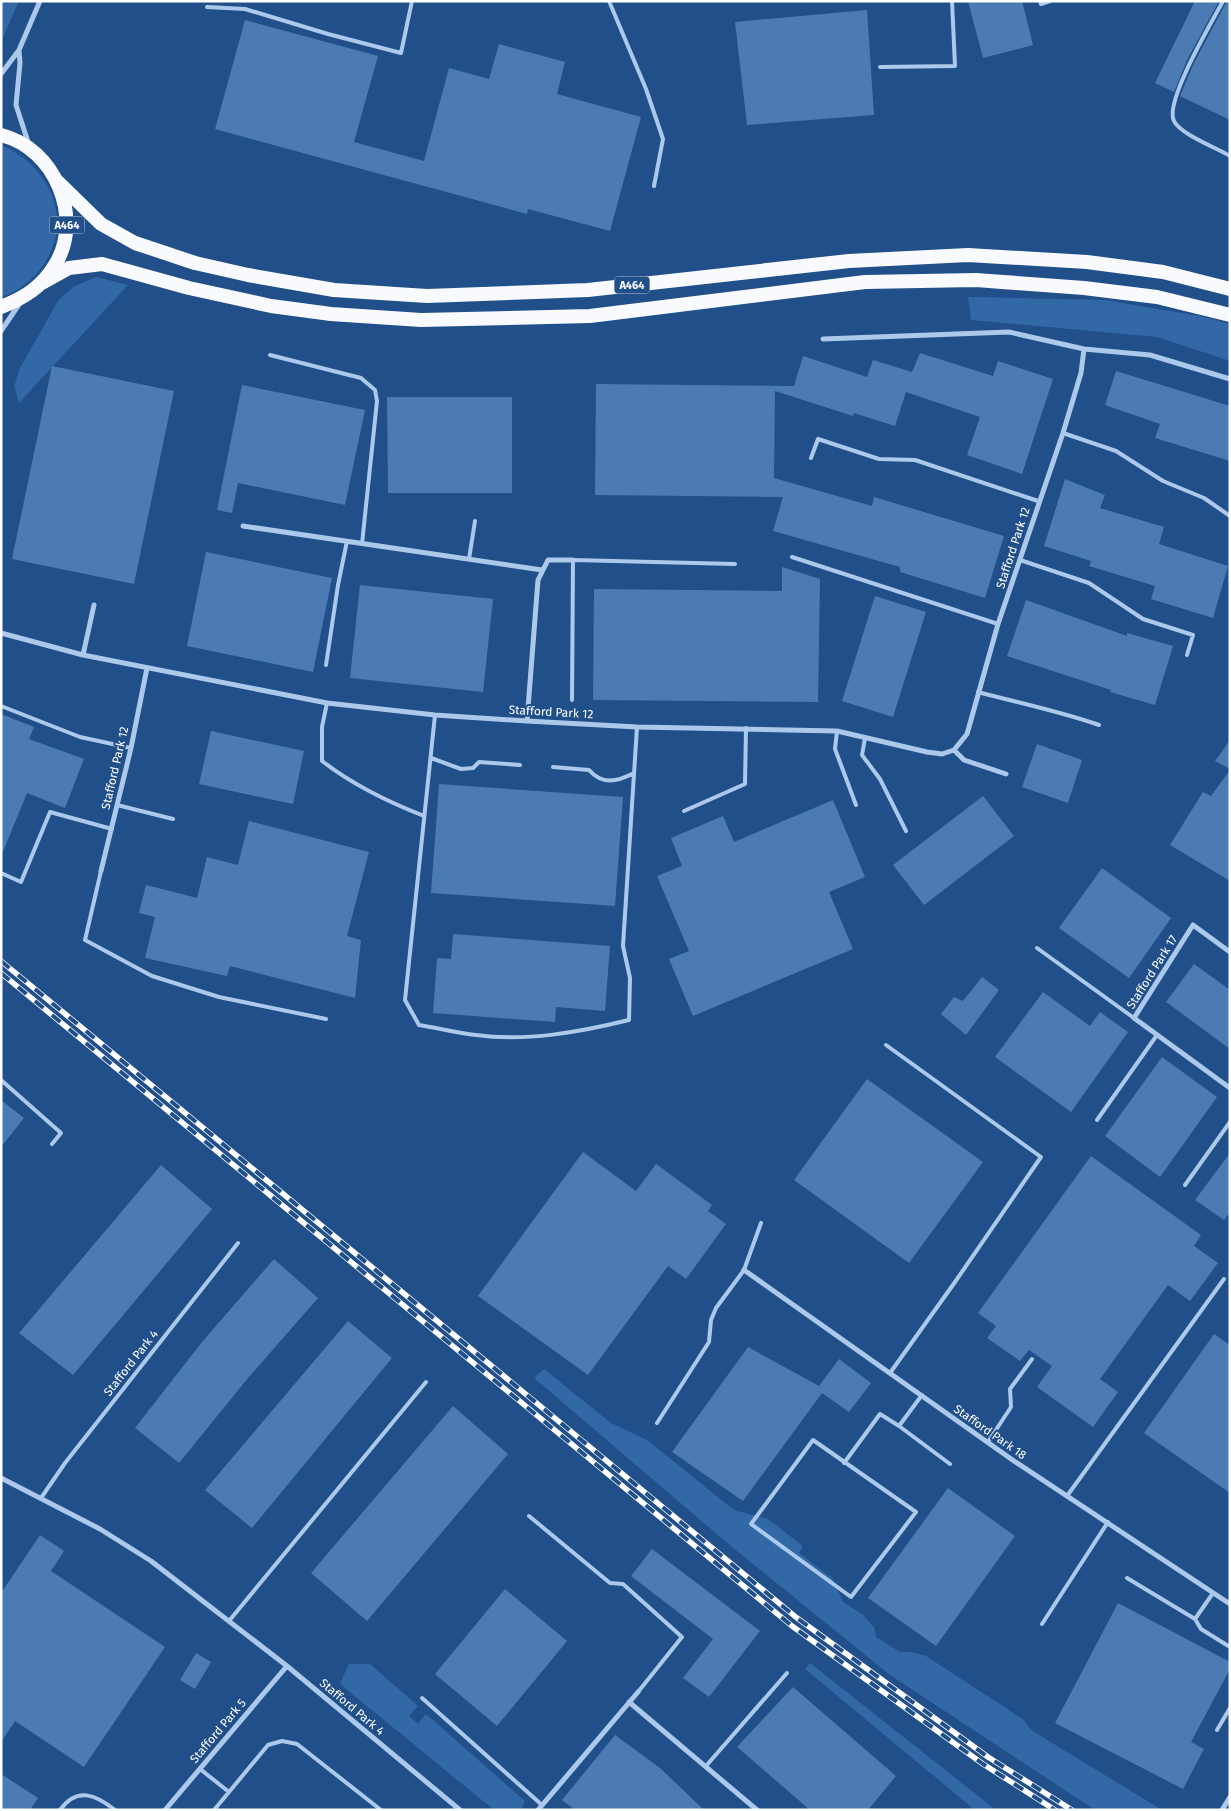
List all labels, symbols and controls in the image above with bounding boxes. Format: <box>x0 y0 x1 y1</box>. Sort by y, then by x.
road number: A464 <box>50 216 84 234</box>
road number: A464 <box>614 276 650 294</box>
street label: Stafford Park 12 <box>993 505 1033 590</box>
street label: Stafford Park 12 <box>508 703 594 721</box>
street label: Stafford Park 12 <box>99 725 131 811</box>
street label: Stafford Park 17 <box>1124 933 1180 1011</box>
street label: Stafford Park 4 <box>101 1327 162 1399</box>
street label: Stafford Park 18 <box>951 1402 1029 1462</box>
street label: Stafford Park 4 <box>317 1676 388 1738</box>
street label: Stafford Park 5 <box>187 1696 249 1766</box>

